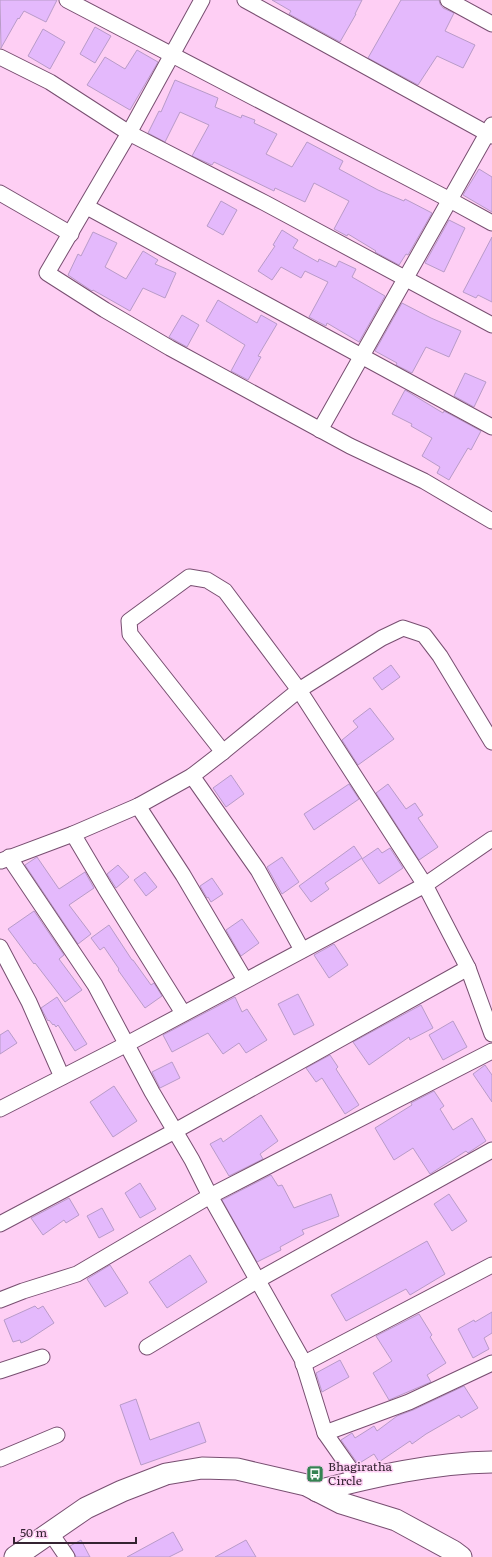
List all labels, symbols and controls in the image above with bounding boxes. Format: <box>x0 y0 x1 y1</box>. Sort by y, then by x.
place label: Bhagiratha Circle <box>328 1457 393 1489</box>
bus stop icon: Bhagiratha Circle <box>305 1464 325 1484</box>
scale bar <box>14 1519 136 1545</box>
text: 50 m <box>20 1523 47 1541</box>

